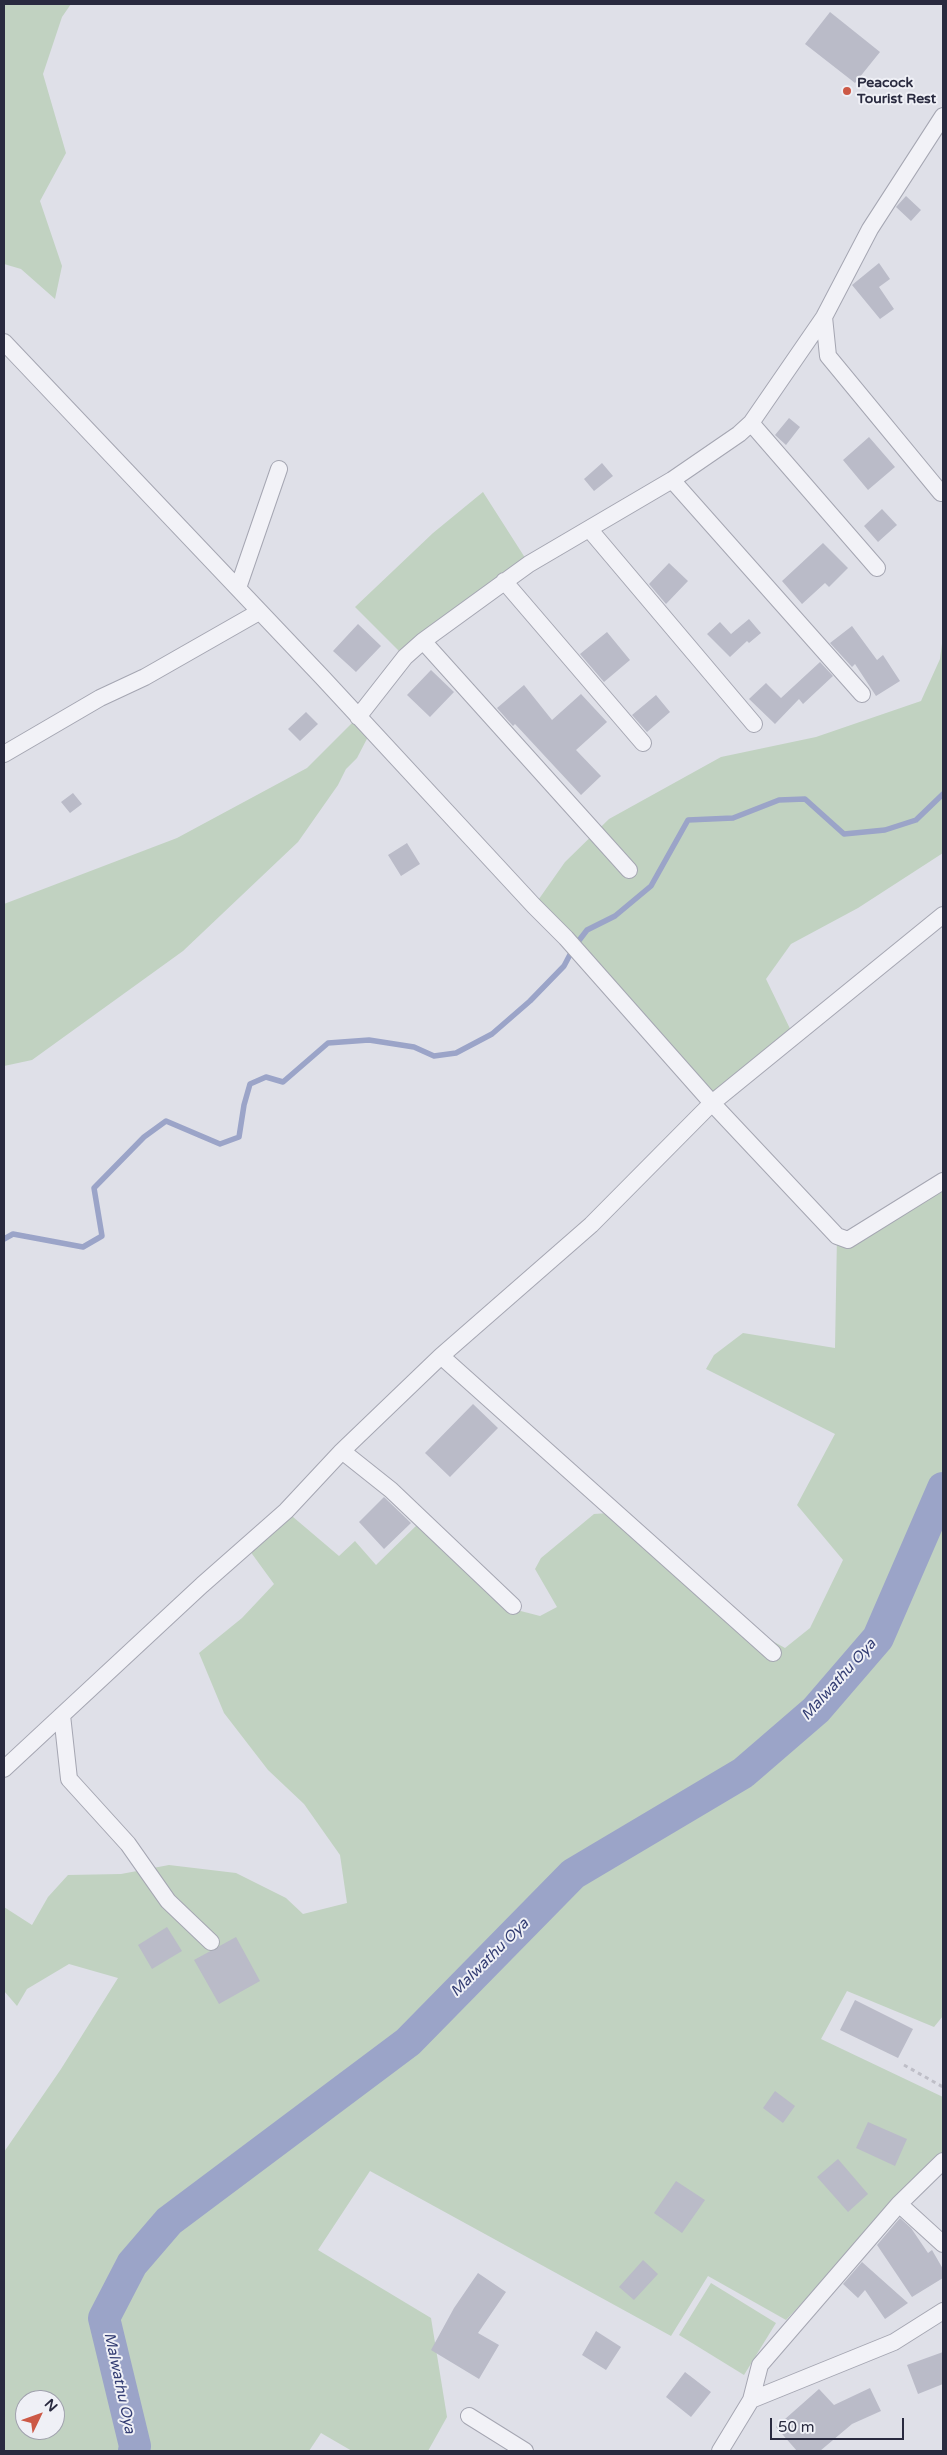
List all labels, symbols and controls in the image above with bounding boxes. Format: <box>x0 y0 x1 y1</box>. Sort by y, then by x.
place label: Peacock Tourist Rest <box>857 75 936 108</box>
marker: Peacock Tourist Rest <box>841 85 853 97</box>
water label: Malwathu Oya <box>798 1636 880 1724</box>
water label: Malwathu Oya <box>447 1915 533 2001</box>
water label: Malwathu Oya <box>99 2331 139 2435</box>
north arrow <box>15 2390 65 2440</box>
text: N <box>41 2395 61 2415</box>
scale bar <box>772 2408 906 2440</box>
text: 50 m <box>778 2418 815 2436</box>

